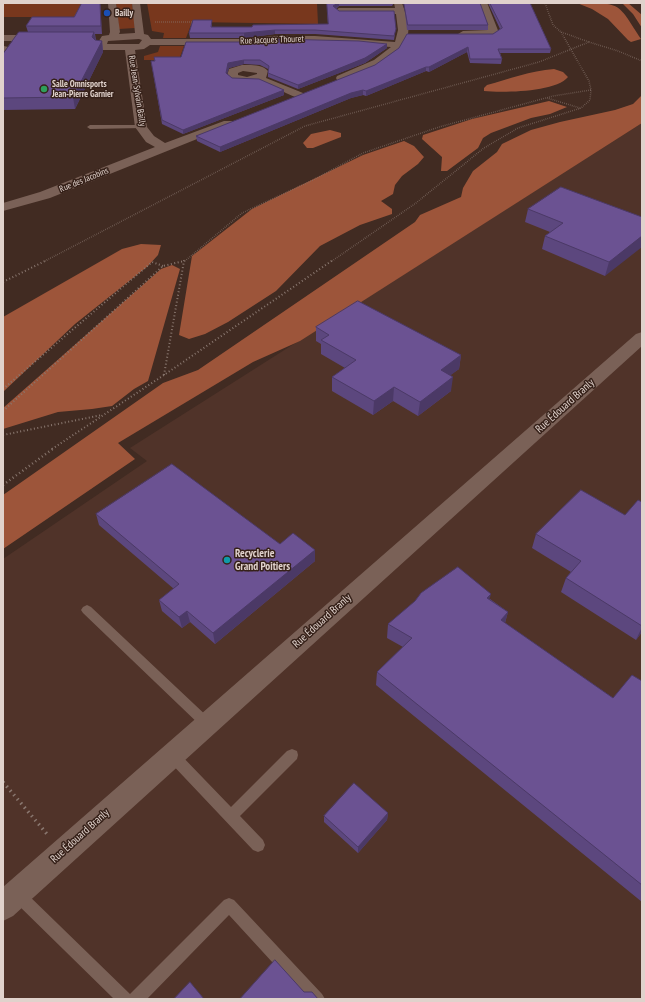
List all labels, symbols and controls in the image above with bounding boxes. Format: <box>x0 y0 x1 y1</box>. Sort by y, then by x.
marker: Bailly <box>102 8 112 18</box>
place label: Bailly <box>115 8 133 18</box>
street label: Rue Jacques Thouret <box>240 33 304 47</box>
street label: Rue Jean-Sylvain Bailly <box>126 55 148 127</box>
place label: Salle Omnisports Jean-Pierre Garnier <box>52 79 113 100</box>
marker: Salle Omnisports Jean-Pierre Garnier <box>39 84 49 94</box>
street label: Rue des Jacobins <box>58 165 110 195</box>
street label: Rue Édouard Branly <box>533 376 597 436</box>
place label: Recyclerie Grand Poitiers <box>235 547 290 573</box>
marker: Recyclerie Grand Poitiers <box>222 555 232 565</box>
street label: Rue Édouard Branly <box>290 591 354 651</box>
street label: Rue Édouard Branly <box>48 806 112 866</box>

